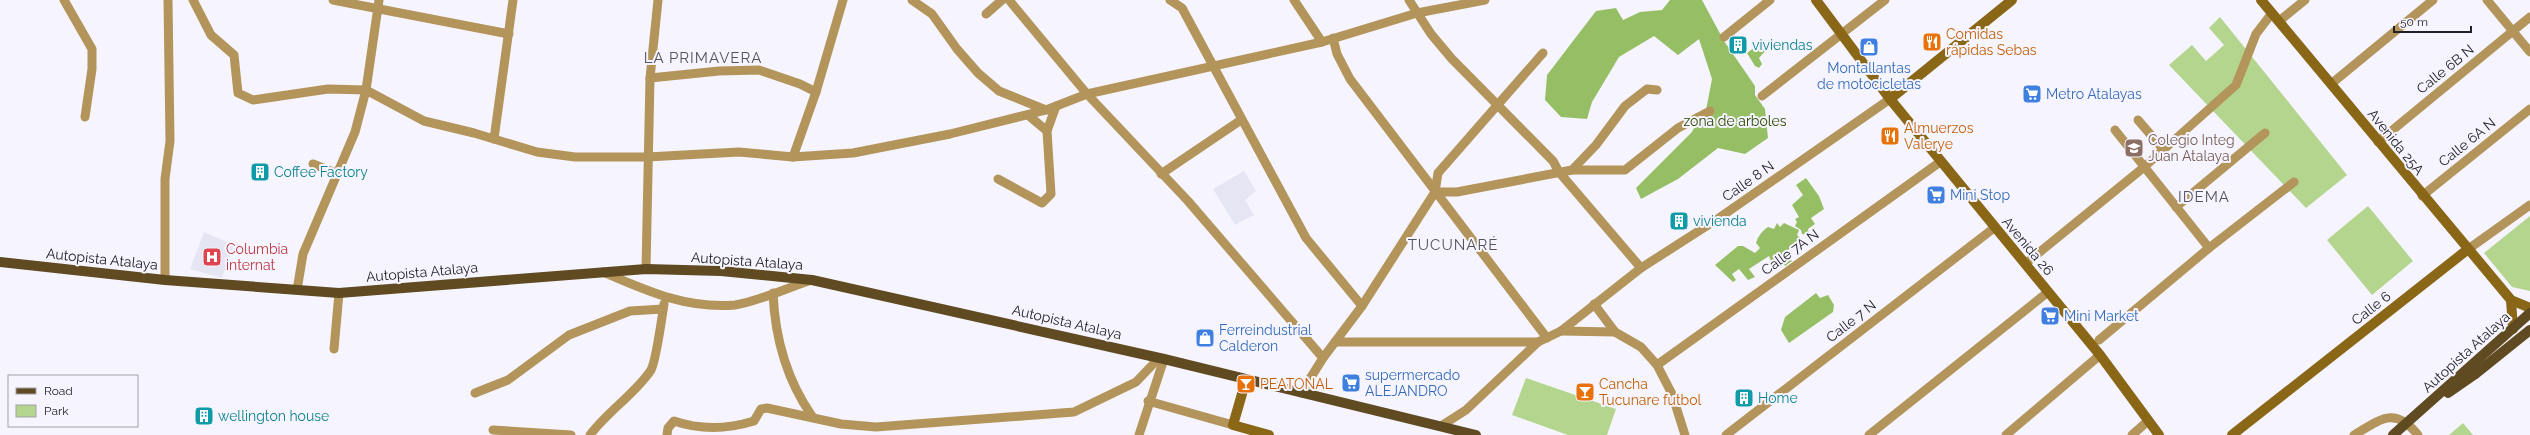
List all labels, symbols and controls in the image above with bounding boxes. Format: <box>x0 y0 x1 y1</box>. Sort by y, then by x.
scale bar <box>2394 8 2471 34</box>
text: 50 m <box>2400 15 2428 29</box>
place label: Comidas rápidas Sebas <box>1946 26 2037 58</box>
restaurant icon: Comidas rápidas Sebas <box>1921 31 1943 53</box>
building icon: viviendas <box>1727 34 1749 56</box>
shop icon: Montallantas de motocicletas <box>1858 36 1880 58</box>
place label: viviendas <box>1752 37 1813 53</box>
street label: Calle 6B N <box>2413 41 2477 97</box>
district label: LA PRIMAVERA <box>644 49 762 67</box>
place label: Montallantas de motocicletas <box>1817 60 1921 92</box>
supermarket icon: Metro Atalayas <box>2021 83 2043 105</box>
place label: Metro Atalayas <box>2046 86 2142 102</box>
street label: Avenida 25A <box>2365 106 2428 179</box>
park label: zona de arboles <box>1683 113 1787 129</box>
street label: Calle 6A N <box>2435 114 2499 170</box>
place label: Almuerzos Valerye <box>1904 120 1974 152</box>
restaurant icon: Almuerzos Valerye <box>1879 125 1901 147</box>
place label: Colegio Integ Juan Atalaya <box>2148 132 2235 164</box>
school or university icon: Colegio Integ Juan Atalaya <box>2123 137 2145 159</box>
street label: Calle 8 N <box>1719 157 1777 205</box>
building icon: Coffee Factory <box>249 161 271 183</box>
place label: Coffee Factory <box>274 164 368 180</box>
supermarket icon: Mini Stop <box>1925 184 1947 206</box>
place label: Mini Stop <box>1950 187 2010 203</box>
district label: IDEMA <box>2178 188 2230 206</box>
building icon: vivienda <box>1668 210 1690 232</box>
place label: vivienda <box>1693 213 1747 229</box>
street label: Avenida 26 <box>1999 214 2057 278</box>
street label: Calle 7A N <box>1758 226 1822 278</box>
district label: TUCUNARÉ <box>1408 236 1498 254</box>
place label: Columbia internat <box>226 241 288 273</box>
street label: Autopista Atalaya <box>45 245 159 273</box>
hospital icon: Columbia internat <box>201 246 223 268</box>
street label: Autopista Atalaya <box>690 249 804 273</box>
street label: Autopista Atalaya <box>365 259 479 285</box>
street label: Calle 6 <box>2348 288 2394 328</box>
street label: Calle 7 N <box>1823 297 1879 345</box>
street label: Autopista Atalaya <box>1011 302 1123 342</box>
supermarket icon: Mini Market <box>2039 305 2061 327</box>
place label: Mini Market <box>2064 308 2139 324</box>
street label: Autopista Atalaya <box>2419 309 2513 395</box>
place label: Ferreindustrial Calderon <box>1219 322 1312 354</box>
shop icon: Ferreindustrial Calderon <box>1194 327 1216 349</box>
place label: supermercado ALEJANDRO <box>1365 367 1460 399</box>
supermarket icon: supermercado ALEJANDRO <box>1340 372 1362 394</box>
bar icon: PEATONAL <box>1235 373 1257 395</box>
legend <box>8 375 138 427</box>
place label: PEATONAL <box>1260 376 1333 392</box>
place label: Cancha Tucunare futbol <box>1599 376 1702 408</box>
bar icon: Cancha Tucunare futbol <box>1574 381 1596 403</box>
text: Road <box>44 384 73 398</box>
building icon: Home <box>1733 387 1755 409</box>
place label: Home <box>1758 390 1798 406</box>
text: Park <box>44 404 69 418</box>
building icon: wellington house <box>193 405 215 427</box>
place label: wellington house <box>218 408 329 424</box>

